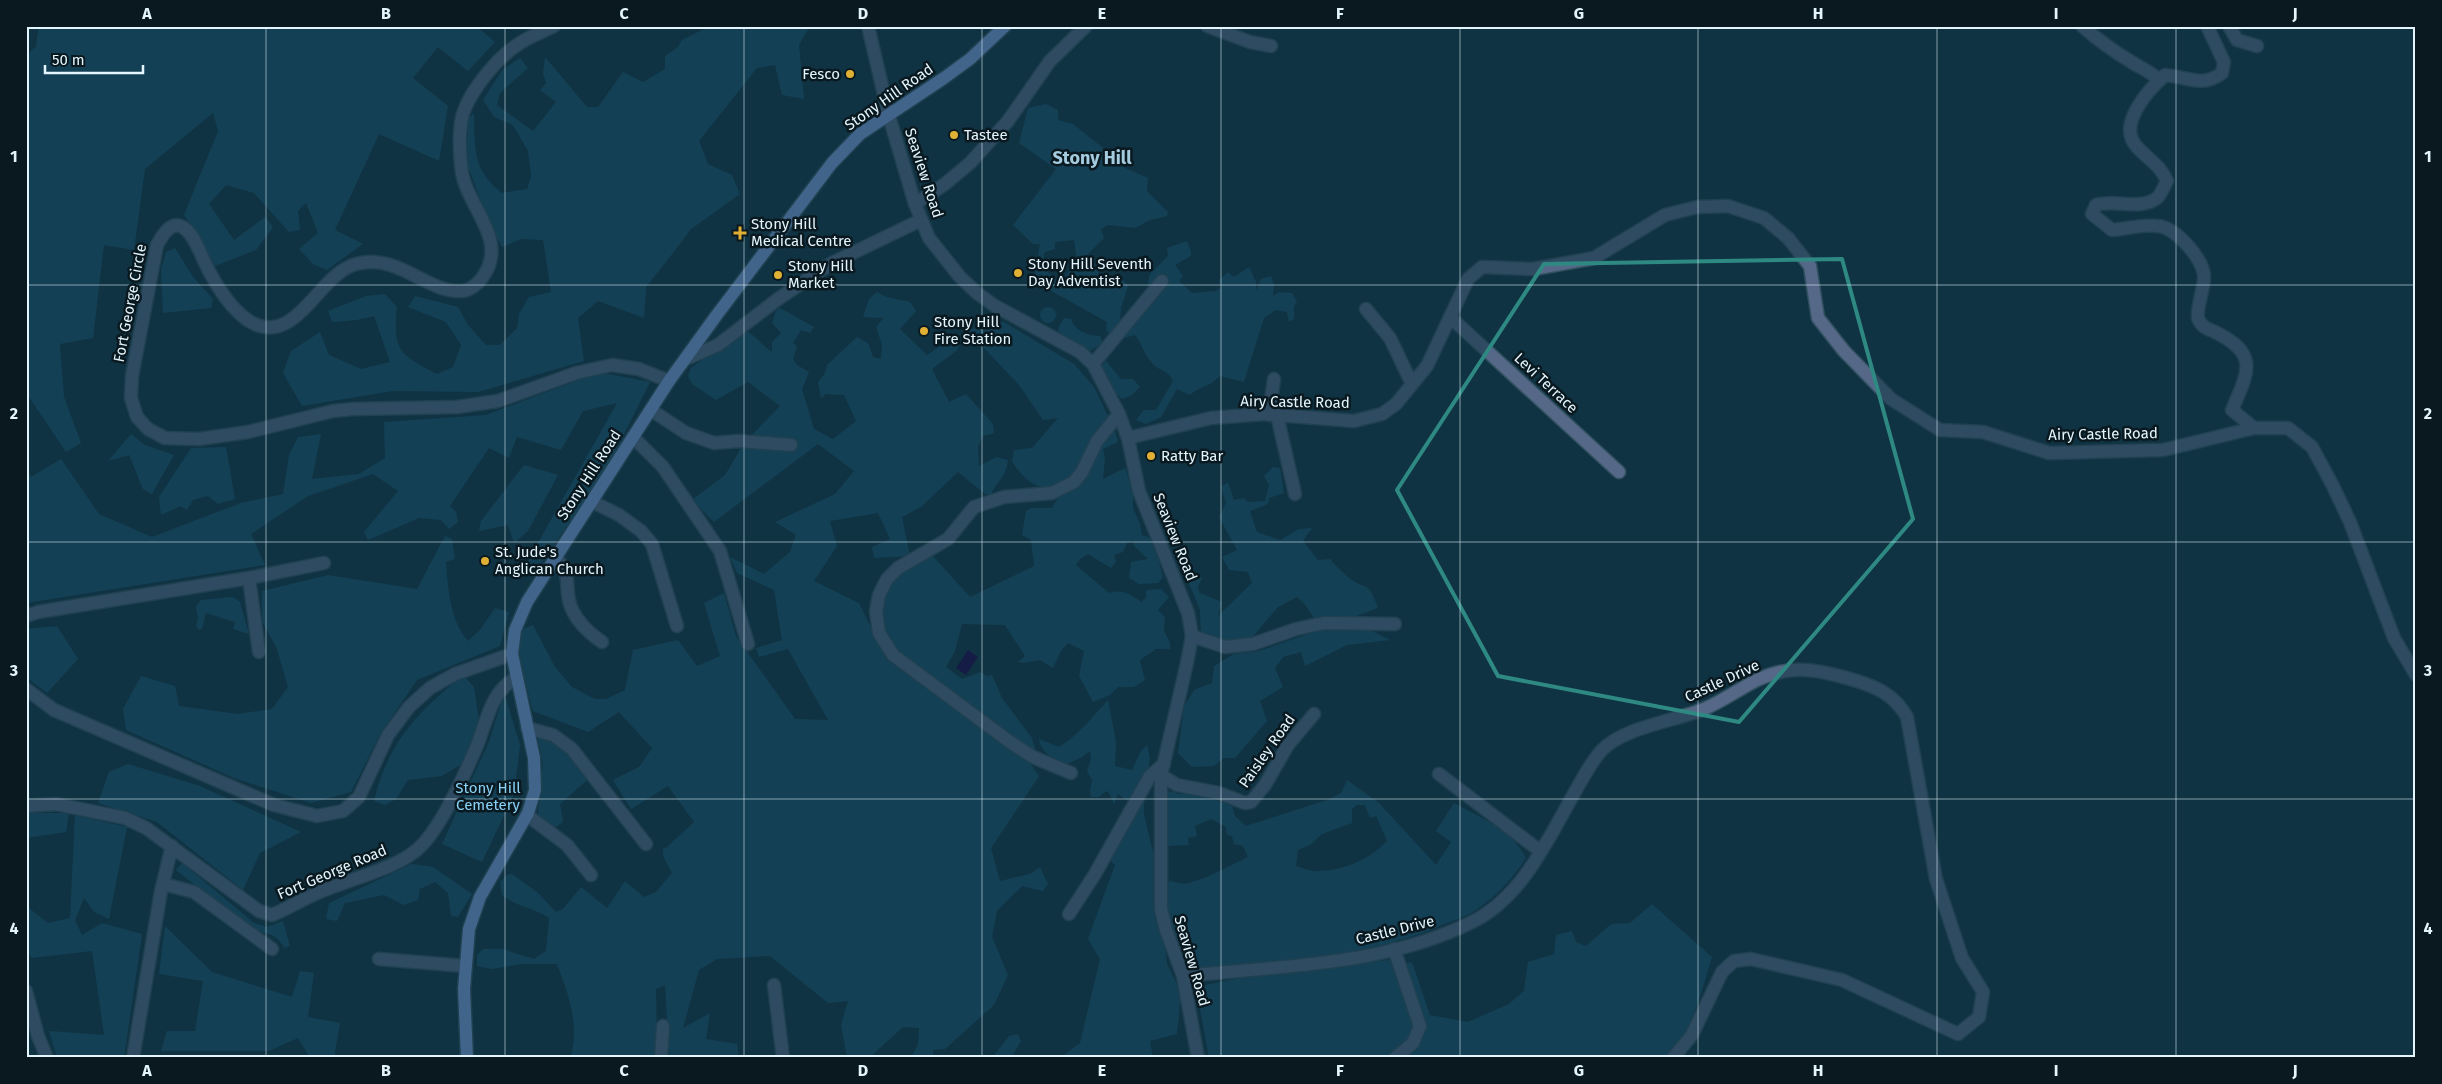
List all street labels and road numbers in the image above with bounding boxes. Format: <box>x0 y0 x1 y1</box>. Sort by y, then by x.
street label: Stony Hill Road <box>841 60 937 134</box>
street label: Seaview Road <box>901 126 947 220</box>
street label: Fort George Circle <box>110 242 150 364</box>
street label: Levi Terrace <box>1511 349 1581 417</box>
street label: Airy Castle Road <box>1240 392 1350 412</box>
street label: Airy Castle Road <box>2048 424 2158 444</box>
street label: Stony Hill Road <box>553 427 625 523</box>
street label: Seaview Road <box>1149 490 1201 584</box>
street label: Castle Drive <box>1682 656 1762 706</box>
street label: Paisley Road <box>1235 711 1299 791</box>
street label: Fort George Road <box>275 841 389 903</box>
street label: Castle Drive <box>1354 912 1436 948</box>
street label: Seaview Road <box>1170 914 1214 1008</box>

